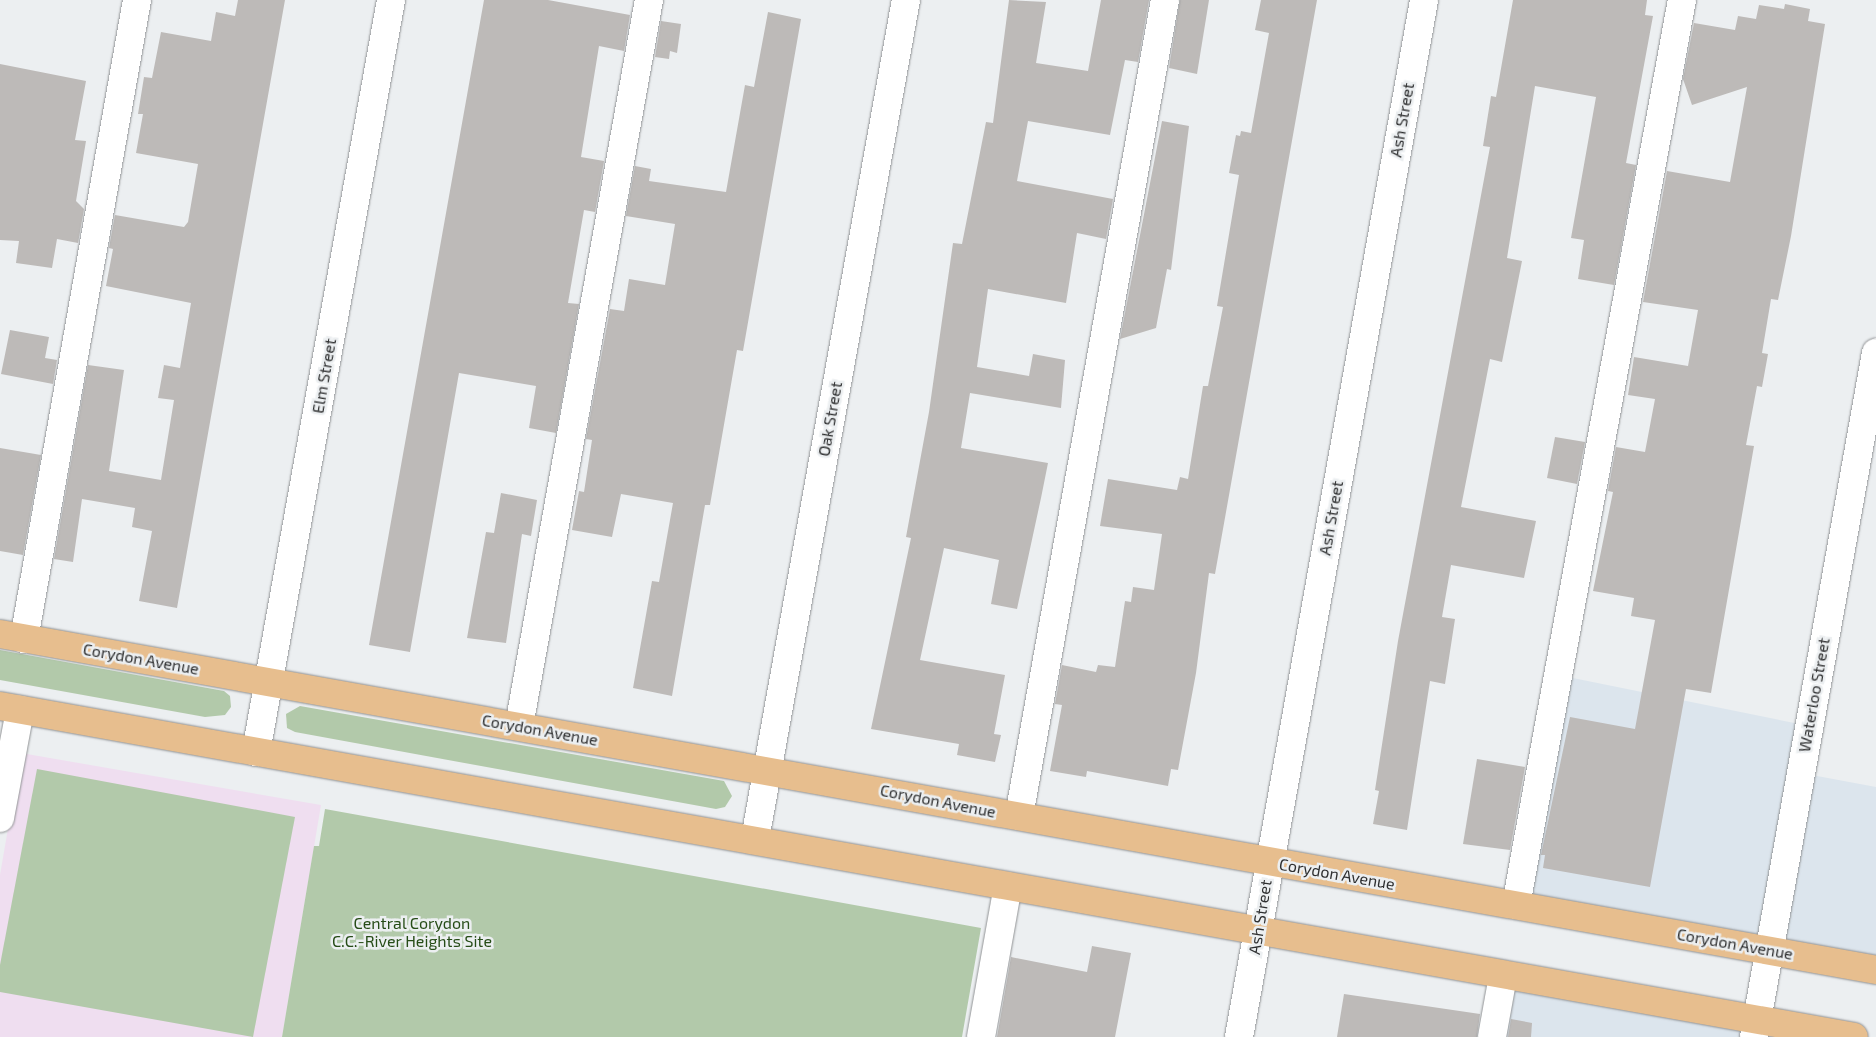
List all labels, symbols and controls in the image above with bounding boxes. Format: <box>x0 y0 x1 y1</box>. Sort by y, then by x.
street label: Ash Street <box>1386 81 1418 159</box>
street label: Elm Street <box>308 337 340 415</box>
street label: Oak Street <box>814 380 846 458</box>
street label: Ash Street <box>1315 479 1347 557</box>
street label: Waterloo Street <box>1794 636 1834 754</box>
street label: Corydon Avenue <box>81 639 201 679</box>
street label: Corydon Avenue <box>480 710 600 750</box>
street label: Corydon Avenue <box>878 780 998 822</box>
street label: Corydon Avenue <box>1277 854 1397 894</box>
street label: Ash Street <box>1245 878 1275 956</box>
park label: Central Corydon C.C.-River Heights Site <box>332 913 492 951</box>
street label: Corydon Avenue <box>1675 924 1795 964</box>

